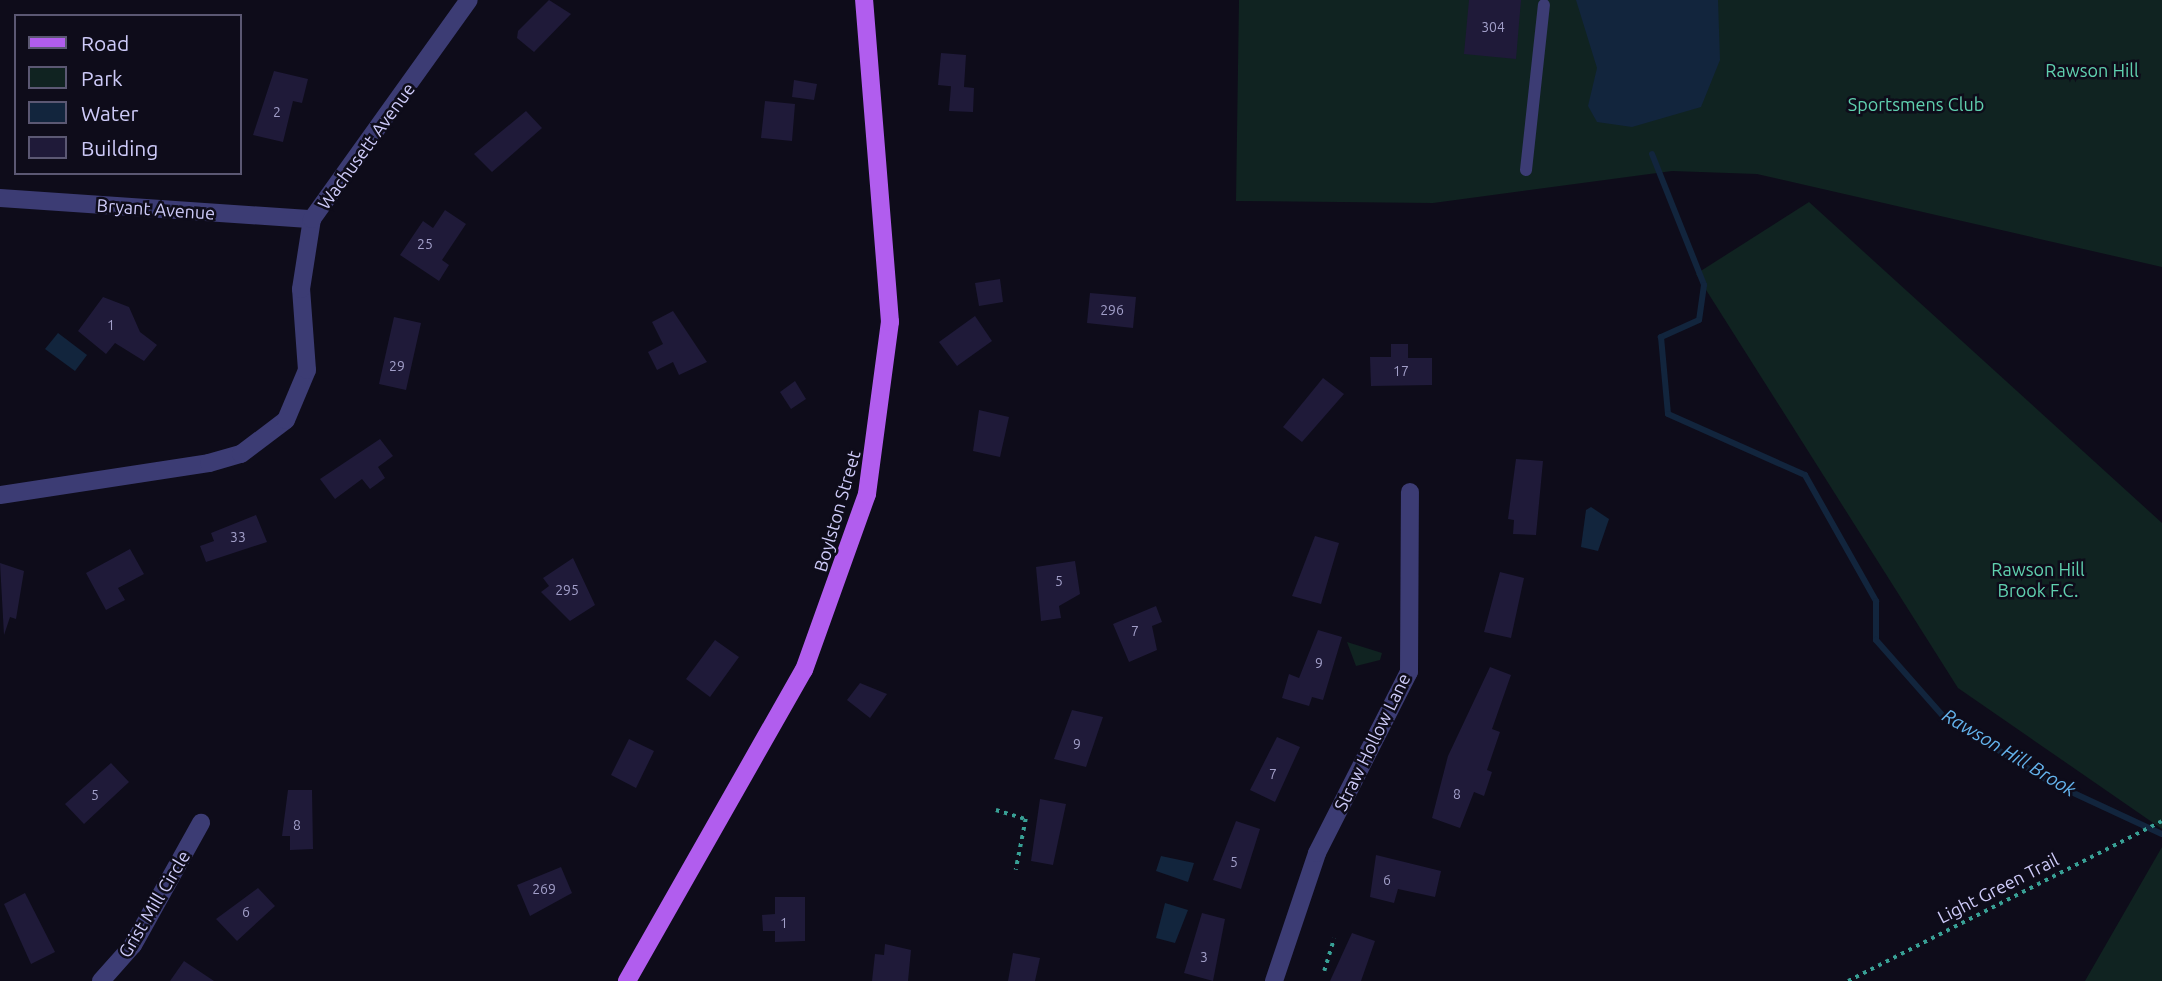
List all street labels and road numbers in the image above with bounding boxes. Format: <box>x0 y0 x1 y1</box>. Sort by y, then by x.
street label: Wachusett Avenue <box>313 79 419 213</box>
street label: Bryant Avenue <box>96 194 216 224</box>
street label: Boylston Street <box>809 448 865 574</box>
street label: Straw Hollow Lane <box>1329 670 1415 814</box>
street label: Grist Mill Circle <box>114 847 194 961</box>
street label: Light Green Trail <box>1934 848 2062 928</box>

